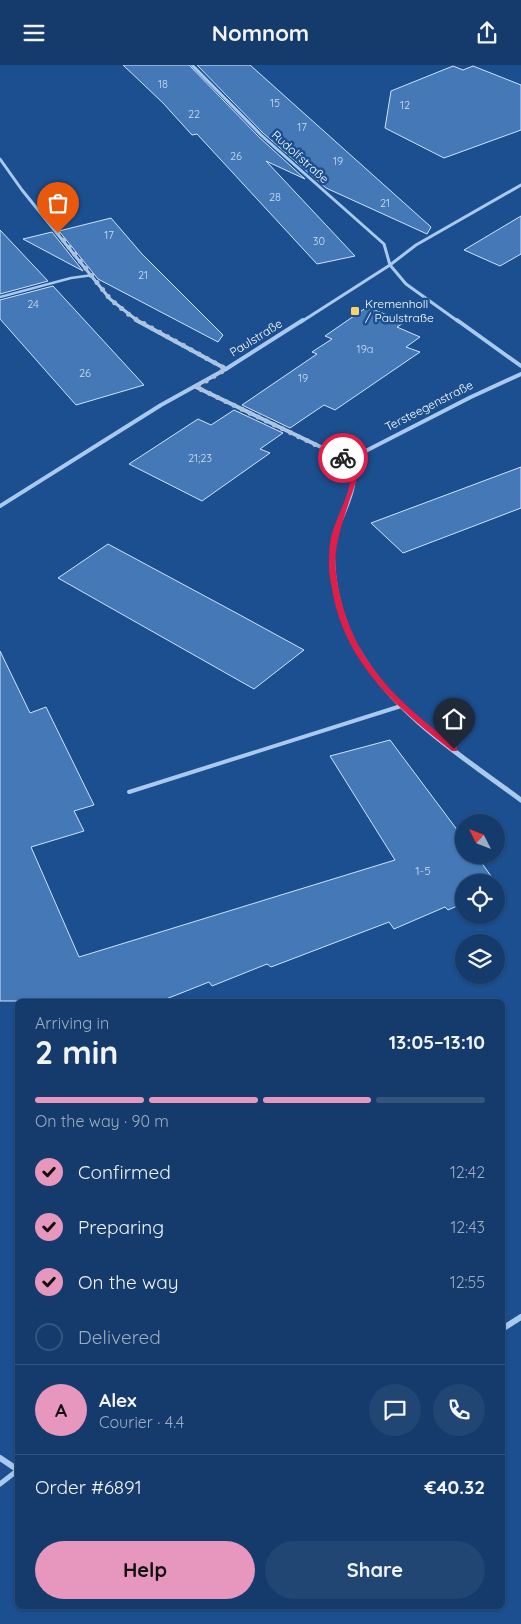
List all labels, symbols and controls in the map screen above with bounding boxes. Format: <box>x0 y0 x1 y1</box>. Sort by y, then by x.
icon: menu <box>20 19 48 47</box>
text: Nomnom <box>212 19 309 47</box>
icon: share <box>473 19 501 47</box>
house number: 18 <box>158 77 168 91</box>
house number: 15 <box>270 96 280 110</box>
house number: 12 <box>400 98 410 112</box>
house number: 22 <box>188 107 200 121</box>
house number: 17 <box>297 120 307 134</box>
street label: Rudolfstraße <box>269 127 332 186</box>
house number: 26 <box>230 149 242 163</box>
house number: 19 <box>333 154 343 168</box>
pin <box>37 182 79 233</box>
icon: bag <box>44 189 72 217</box>
house number: 28 <box>269 190 281 204</box>
house number: 21 <box>380 196 390 210</box>
house number: 17 <box>104 228 114 242</box>
house number: 30 <box>313 234 325 248</box>
house number: 21 <box>138 268 148 282</box>
place label: Kremenholl / Paulstraße <box>365 296 434 325</box>
house number: 24 <box>27 297 39 311</box>
marker: Kremenholl / Paulstraße <box>349 305 361 317</box>
street label: Paulstraße <box>227 315 285 360</box>
house number: 19a <box>357 342 373 356</box>
house number: 26 <box>79 366 91 380</box>
house number: 19 <box>298 371 308 385</box>
street label: Tersteegenstraße <box>382 377 475 434</box>
courier <box>318 433 368 483</box>
icon: bike <box>329 444 357 472</box>
house number: 21;23 <box>188 451 212 465</box>
pin <box>433 698 475 749</box>
icon: home <box>440 705 468 733</box>
north arrow <box>455 814 505 864</box>
map controls <box>455 814 505 984</box>
house number: 1-5 <box>415 863 431 878</box>
button: locate <box>455 874 505 924</box>
button: layers <box>455 934 505 984</box>
text: Arriving in <box>35 1013 109 1033</box>
text: 13:05–13:10 <box>389 1030 485 1054</box>
text: 2 min <box>35 1032 118 1072</box>
text: On the way · 90 m <box>35 1111 169 1131</box>
icon: check <box>35 1158 63 1186</box>
text: Confirmed <box>78 1160 171 1184</box>
text: 12:42 <box>450 1162 485 1182</box>
icon: check <box>35 1213 63 1241</box>
text: Preparing <box>78 1215 164 1239</box>
text: 12:43 <box>450 1217 485 1237</box>
icon: check <box>35 1268 63 1296</box>
text: On the way <box>78 1270 179 1294</box>
text: 12:55 <box>450 1272 485 1292</box>
text: Delivered <box>78 1325 161 1349</box>
button: chat <box>369 1384 421 1436</box>
button: phone <box>433 1384 485 1436</box>
text: Alex <box>99 1388 137 1412</box>
text: A <box>55 1398 67 1422</box>
text: Courier · 4.4 <box>99 1412 184 1432</box>
text: Order #6891 <box>35 1475 142 1499</box>
text: €40.32 <box>425 1475 485 1499</box>
button: Help <box>35 1541 255 1599</box>
button: Share <box>265 1541 485 1599</box>

